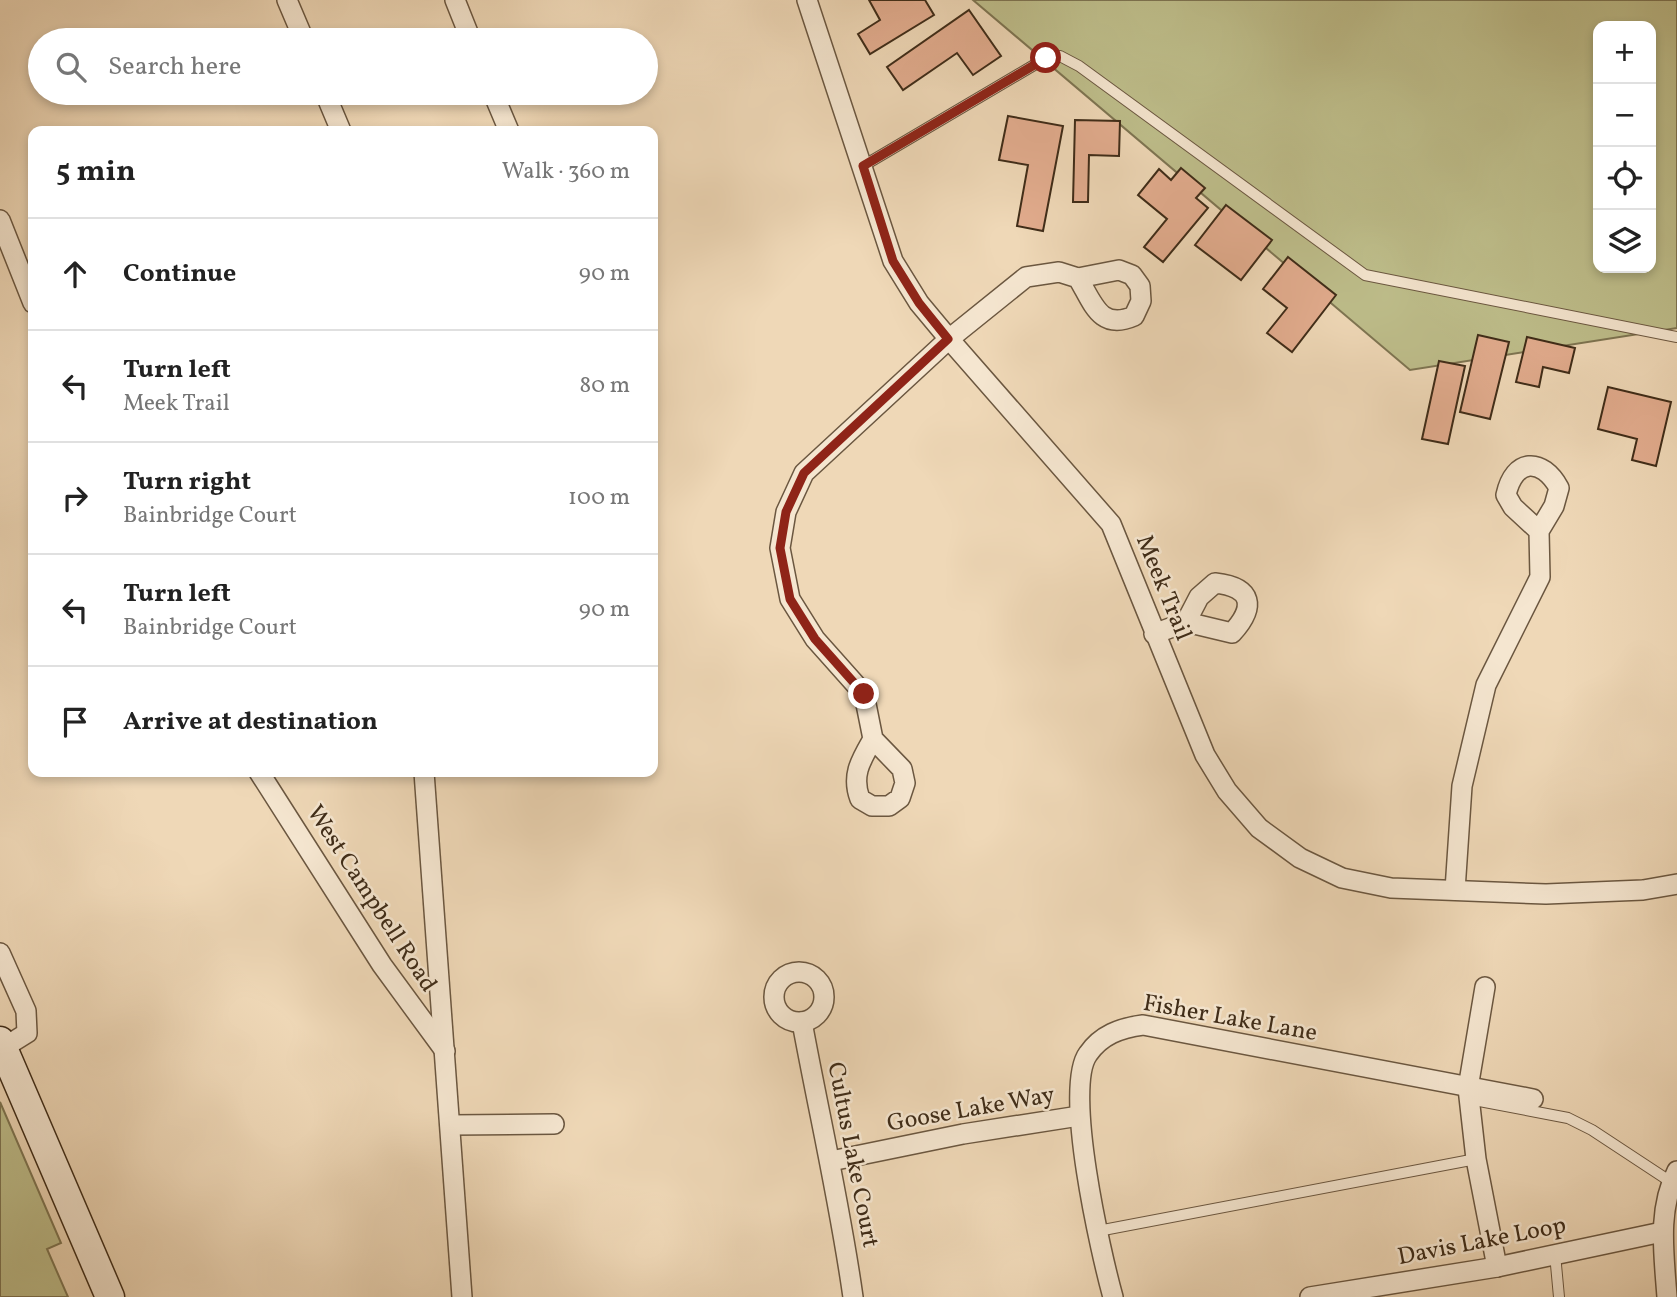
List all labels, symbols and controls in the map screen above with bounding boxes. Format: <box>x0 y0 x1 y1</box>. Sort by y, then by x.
map controls <box>1593 21 1656 273</box>
button: + <box>1593 21 1656 84</box>
search box <box>28 28 658 105</box>
route start <box>1030 42 1061 73</box>
icon: search <box>52 48 90 86</box>
text: Search here <box>108 49 241 85</box>
button: − <box>1593 84 1656 147</box>
button: locate <box>1593 147 1656 210</box>
text: 5 min <box>56 151 136 193</box>
text: Walk · 360 m <box>502 156 630 188</box>
button: layers <box>1593 210 1656 273</box>
icon: ahead <box>56 255 94 293</box>
text: Continue <box>123 256 236 292</box>
text: 90 m <box>579 258 630 290</box>
text: Turn left <box>123 352 231 388</box>
icon: left <box>56 367 94 405</box>
text: 80 m <box>580 370 630 402</box>
text: Meek Trail <box>123 388 230 420</box>
text: Turn right <box>123 464 251 500</box>
icon: right <box>56 479 94 517</box>
text: 100 m <box>568 482 630 514</box>
text: Bainbridge Court <box>123 500 297 532</box>
street label: Meek Trail <box>1126 530 1200 646</box>
text: Turn left <box>123 576 231 612</box>
icon: left <box>56 591 94 629</box>
text: 90 m <box>579 594 630 626</box>
text: Bainbridge Court <box>123 612 297 644</box>
route end <box>848 678 879 709</box>
icon: arrive <box>56 703 94 741</box>
text: Arrive at destination <box>123 704 378 740</box>
street label: West Campbell Road <box>298 799 444 999</box>
street label: Fisher Lake Lane <box>1140 987 1320 1051</box>
street label: Cultus Lake Court <box>817 1059 887 1251</box>
street label: Goose Lake Way <box>884 1079 1058 1141</box>
street label: Davis Lake Loop <box>1395 1209 1569 1275</box>

